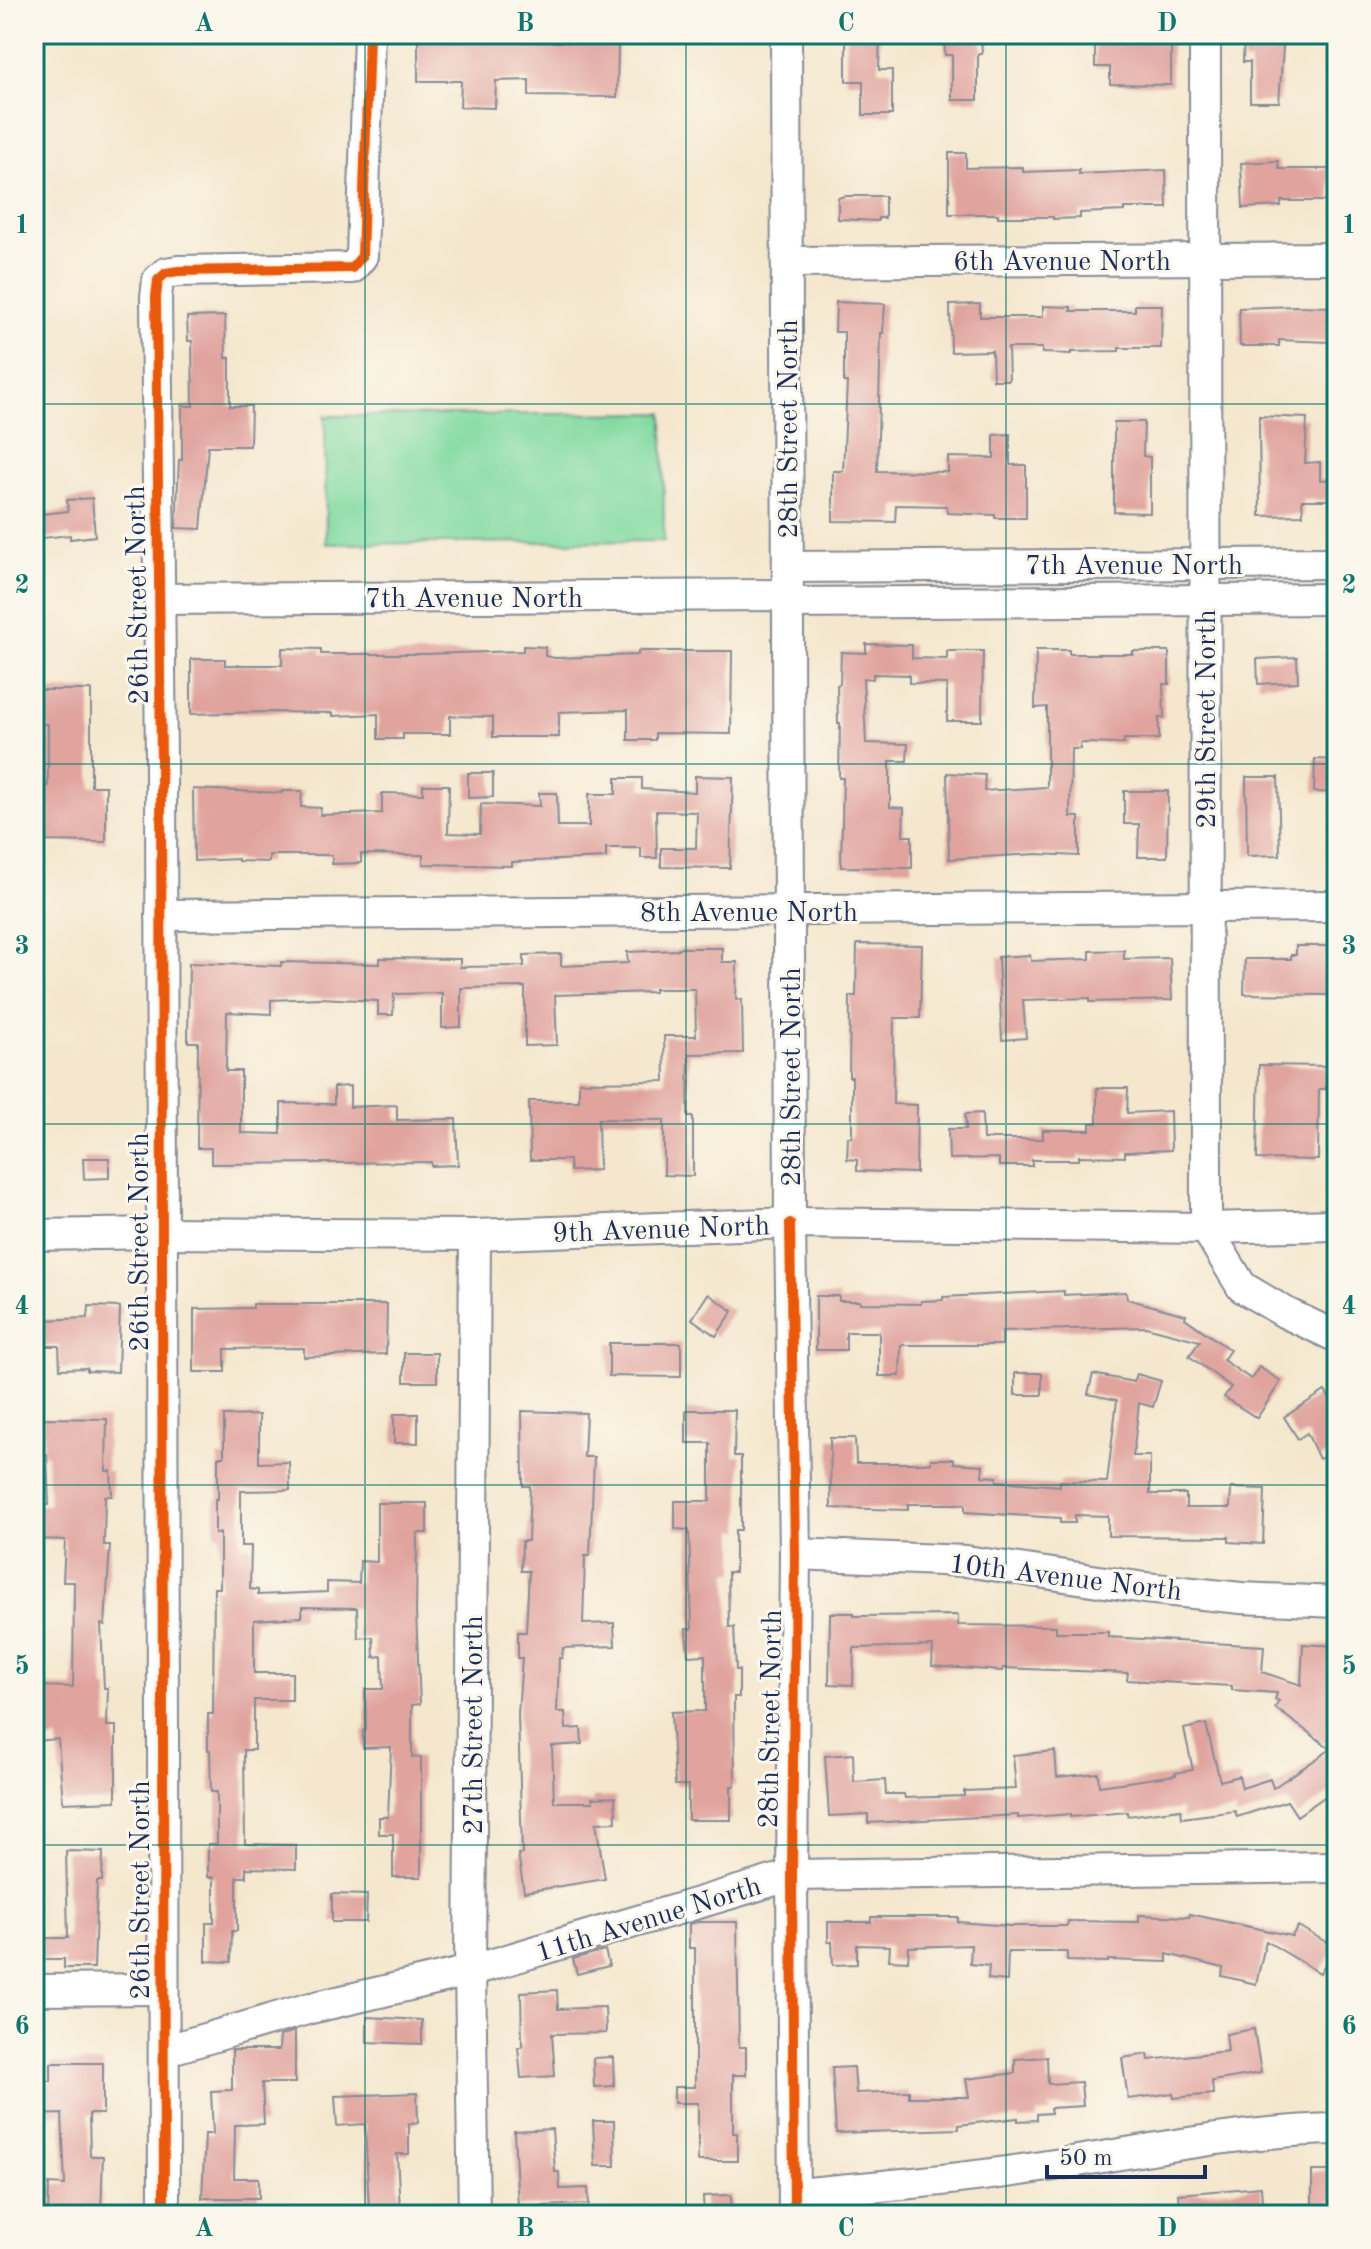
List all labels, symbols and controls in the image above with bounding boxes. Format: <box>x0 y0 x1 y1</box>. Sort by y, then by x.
text: A <box>194 11 214 37</box>
text: B <box>516 11 534 37</box>
text: C <box>837 11 855 37</box>
text: D <box>1157 11 1177 37</box>
text: 1 <box>14 213 30 239</box>
text: 1 <box>1341 213 1357 239</box>
street label: 6th Avenue North <box>953 249 1171 277</box>
street label: 28th Street North <box>776 319 804 539</box>
street label: 26th Street North <box>123 485 155 705</box>
street label: 7th Avenue North <box>1025 553 1243 581</box>
text: 2 <box>14 573 30 599</box>
text: 2 <box>1341 573 1357 599</box>
street label: 7th Avenue North <box>365 586 583 614</box>
street label: 29th Street North <box>1194 609 1222 829</box>
street label: 8th Avenue North <box>640 900 858 928</box>
text: 3 <box>14 934 30 960</box>
text: 3 <box>1341 934 1357 960</box>
street label: 28th Street North <box>779 967 807 1187</box>
street label: 26th Street North <box>127 1132 155 1352</box>
street label: 9th Avenue North <box>552 1213 770 1249</box>
text: 4 <box>14 1294 30 1320</box>
text: 4 <box>1341 1294 1357 1320</box>
street label: 10th Avenue North <box>948 1551 1184 1607</box>
street label: 28th Street North <box>756 1609 788 1829</box>
street label: 27th Street North <box>461 1615 489 1835</box>
text: 5 <box>14 1654 30 1680</box>
text: 5 <box>1341 1654 1357 1680</box>
street label: 26th Street North <box>128 1780 156 2000</box>
street label: 11th Avenue North <box>533 1873 765 1968</box>
text: 6 <box>14 2014 30 2040</box>
text: 6 <box>1341 2014 1357 2040</box>
scale bar <box>1047 2129 1205 2179</box>
text: 50 m <box>1059 2147 1113 2171</box>
text: A <box>194 2216 214 2242</box>
text: B <box>516 2216 534 2242</box>
text: C <box>837 2216 855 2242</box>
text: D <box>1157 2216 1177 2242</box>

